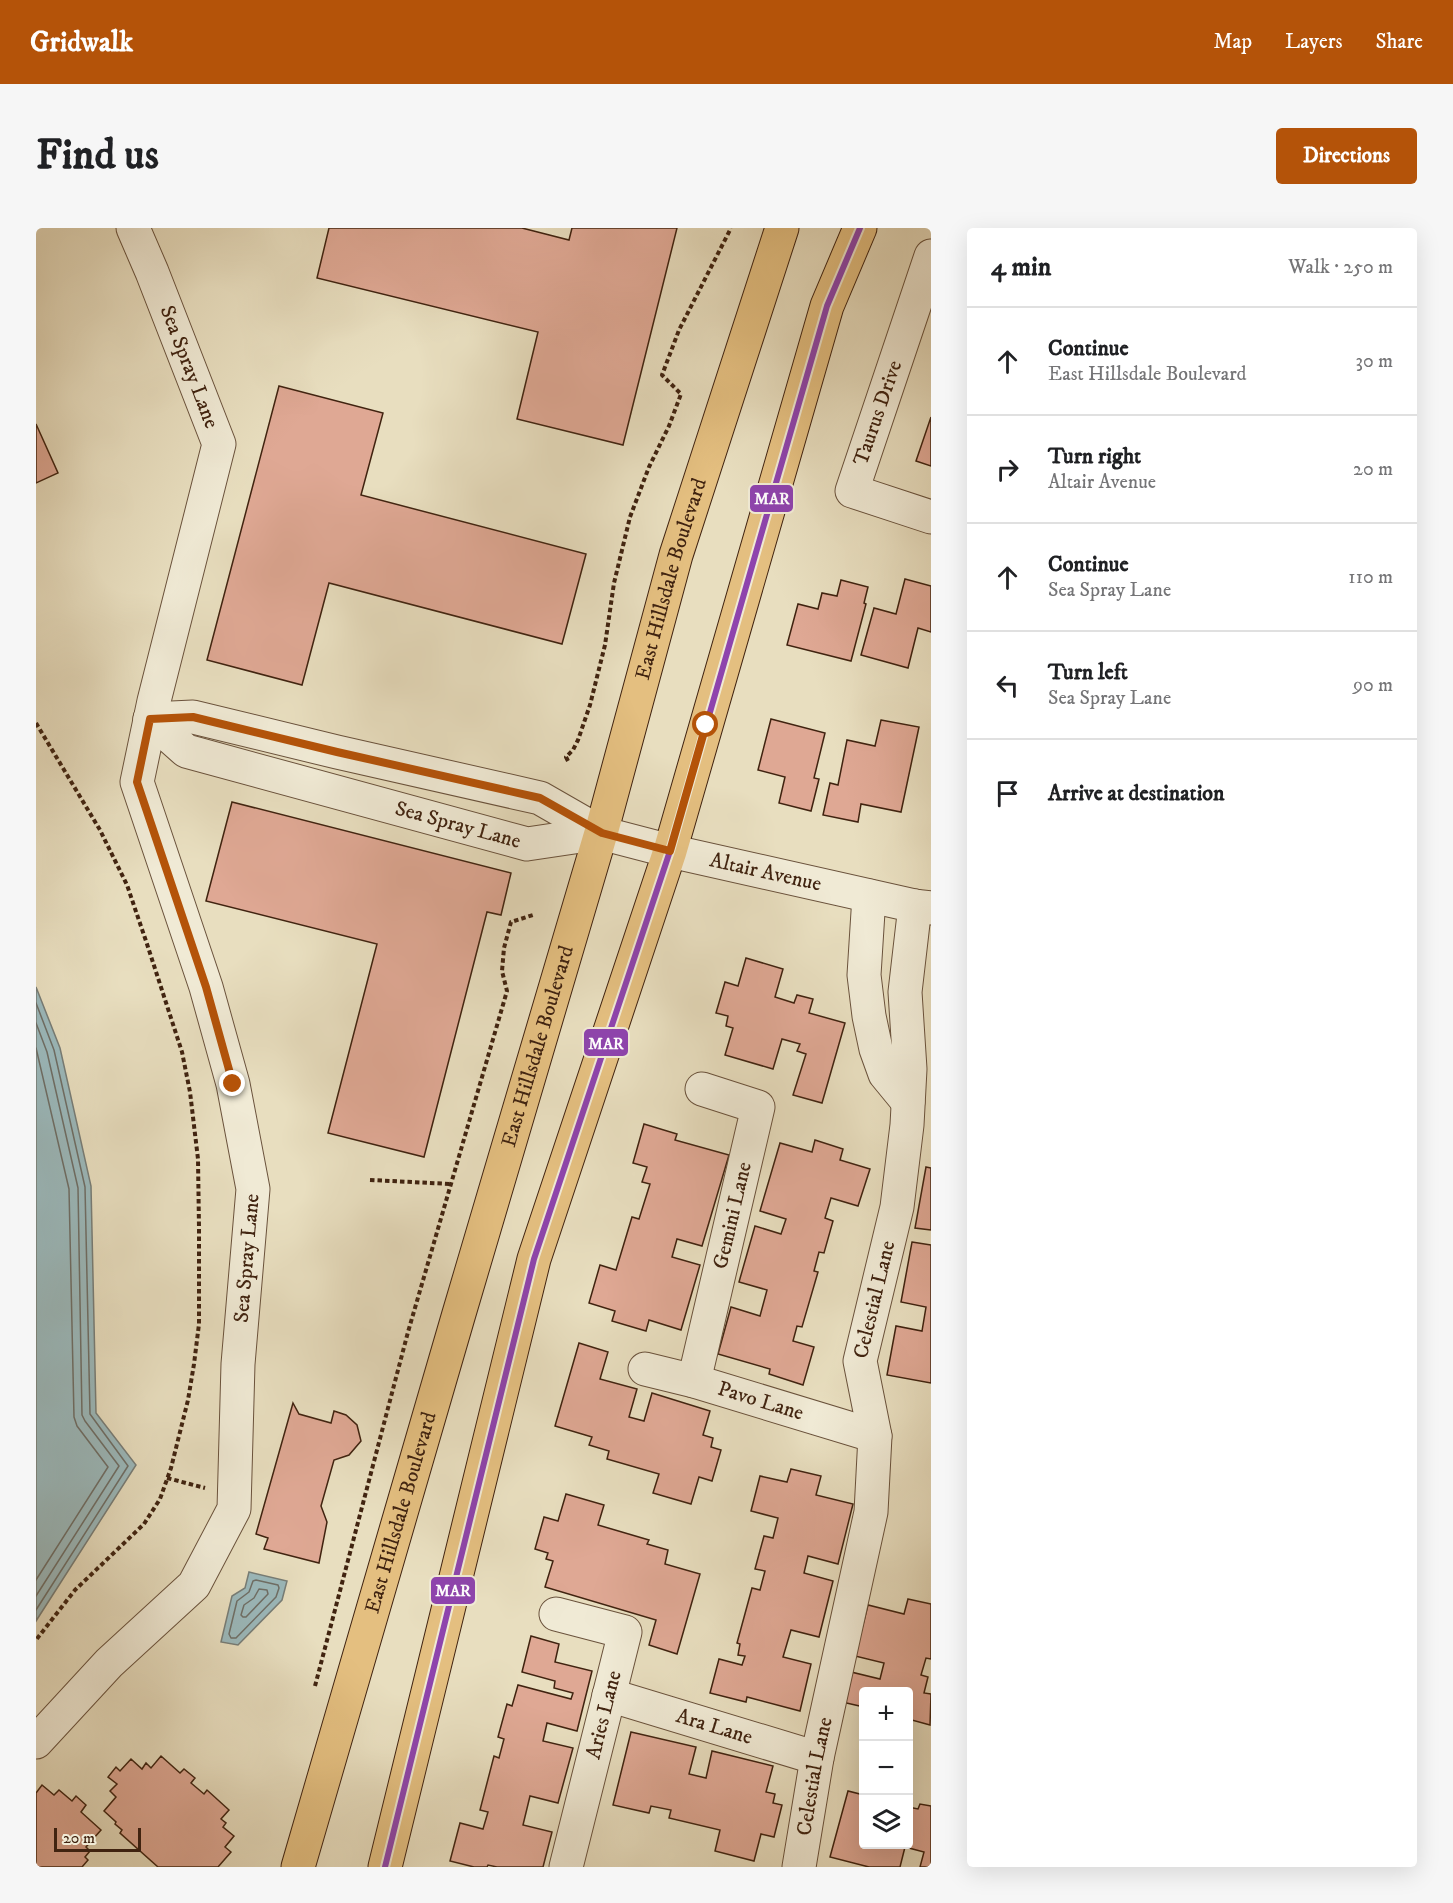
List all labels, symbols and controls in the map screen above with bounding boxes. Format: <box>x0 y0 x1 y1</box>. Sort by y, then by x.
text: Gridwalk <box>30 25 133 60</box>
text: Map <box>1213 29 1252 55</box>
text: Layers <box>1285 29 1343 55</box>
text: Share <box>1376 29 1423 55</box>
button: Directions <box>1276 128 1417 184</box>
text: Find us <box>36 130 159 182</box>
text: 4 min <box>991 251 1051 284</box>
text: Walk · 250 m <box>1288 255 1393 280</box>
street label: Sea Spray Lane <box>154 302 224 432</box>
text: Continue <box>1048 335 1129 362</box>
icon: ahead <box>991 345 1024 378</box>
text: 30 m <box>1355 349 1393 374</box>
street label: Taurus Drive <box>848 357 908 469</box>
text: East Hillsdale Boulevard <box>1048 362 1247 387</box>
text: Turn right <box>1048 443 1141 470</box>
icon: right <box>991 453 1024 486</box>
text: 20 m <box>1353 457 1393 482</box>
text: Altair Avenue <box>1048 470 1156 495</box>
street label: East Hillsdale Boulevard <box>630 474 713 683</box>
line badge: MAR <box>749 484 794 513</box>
text: MAR <box>754 489 790 509</box>
text: Continue <box>1048 551 1129 578</box>
icon: ahead <box>991 561 1024 594</box>
text: 110 m <box>1348 565 1393 590</box>
text: Sea Spray Lane <box>1048 578 1171 603</box>
text: Turn left <box>1048 659 1128 686</box>
icon: left <box>991 669 1024 702</box>
text: 90 m <box>1353 673 1393 698</box>
text: Sea Spray Lane <box>1048 686 1171 711</box>
route start <box>692 711 718 737</box>
icon: arrive <box>991 777 1024 810</box>
text: Arrive at destination <box>1048 780 1225 807</box>
street label: Sea Spray Lane <box>392 796 524 855</box>
street label: Altair Avenue <box>707 847 824 898</box>
street label: East Hillsdale Boulevard <box>496 942 580 1150</box>
line badge: MAR <box>583 1028 629 1057</box>
text: MAR <box>588 1034 624 1054</box>
route end <box>219 1070 245 1096</box>
street label: Gemini Lane <box>708 1159 758 1272</box>
street label: Sea Spray Lane <box>229 1192 266 1324</box>
street label: Celestial Lane <box>848 1238 901 1361</box>
street label: Pavo Lane <box>714 1376 807 1427</box>
street label: East Hillsdale Boulevard <box>359 1408 443 1617</box>
line badge: MAR <box>430 1576 476 1605</box>
text: MAR <box>435 1581 471 1601</box>
street label: Aries Lane <box>580 1668 628 1762</box>
map controls <box>859 1687 913 1849</box>
button: + <box>859 1687 913 1741</box>
street label: Ara Lane <box>673 1703 756 1751</box>
street label: Celestial Lane <box>791 1714 839 1838</box>
button: − <box>859 1741 913 1795</box>
button: layers <box>859 1795 913 1849</box>
scale bar <box>54 1825 141 1852</box>
text: 20 m <box>63 1828 95 1848</box>

